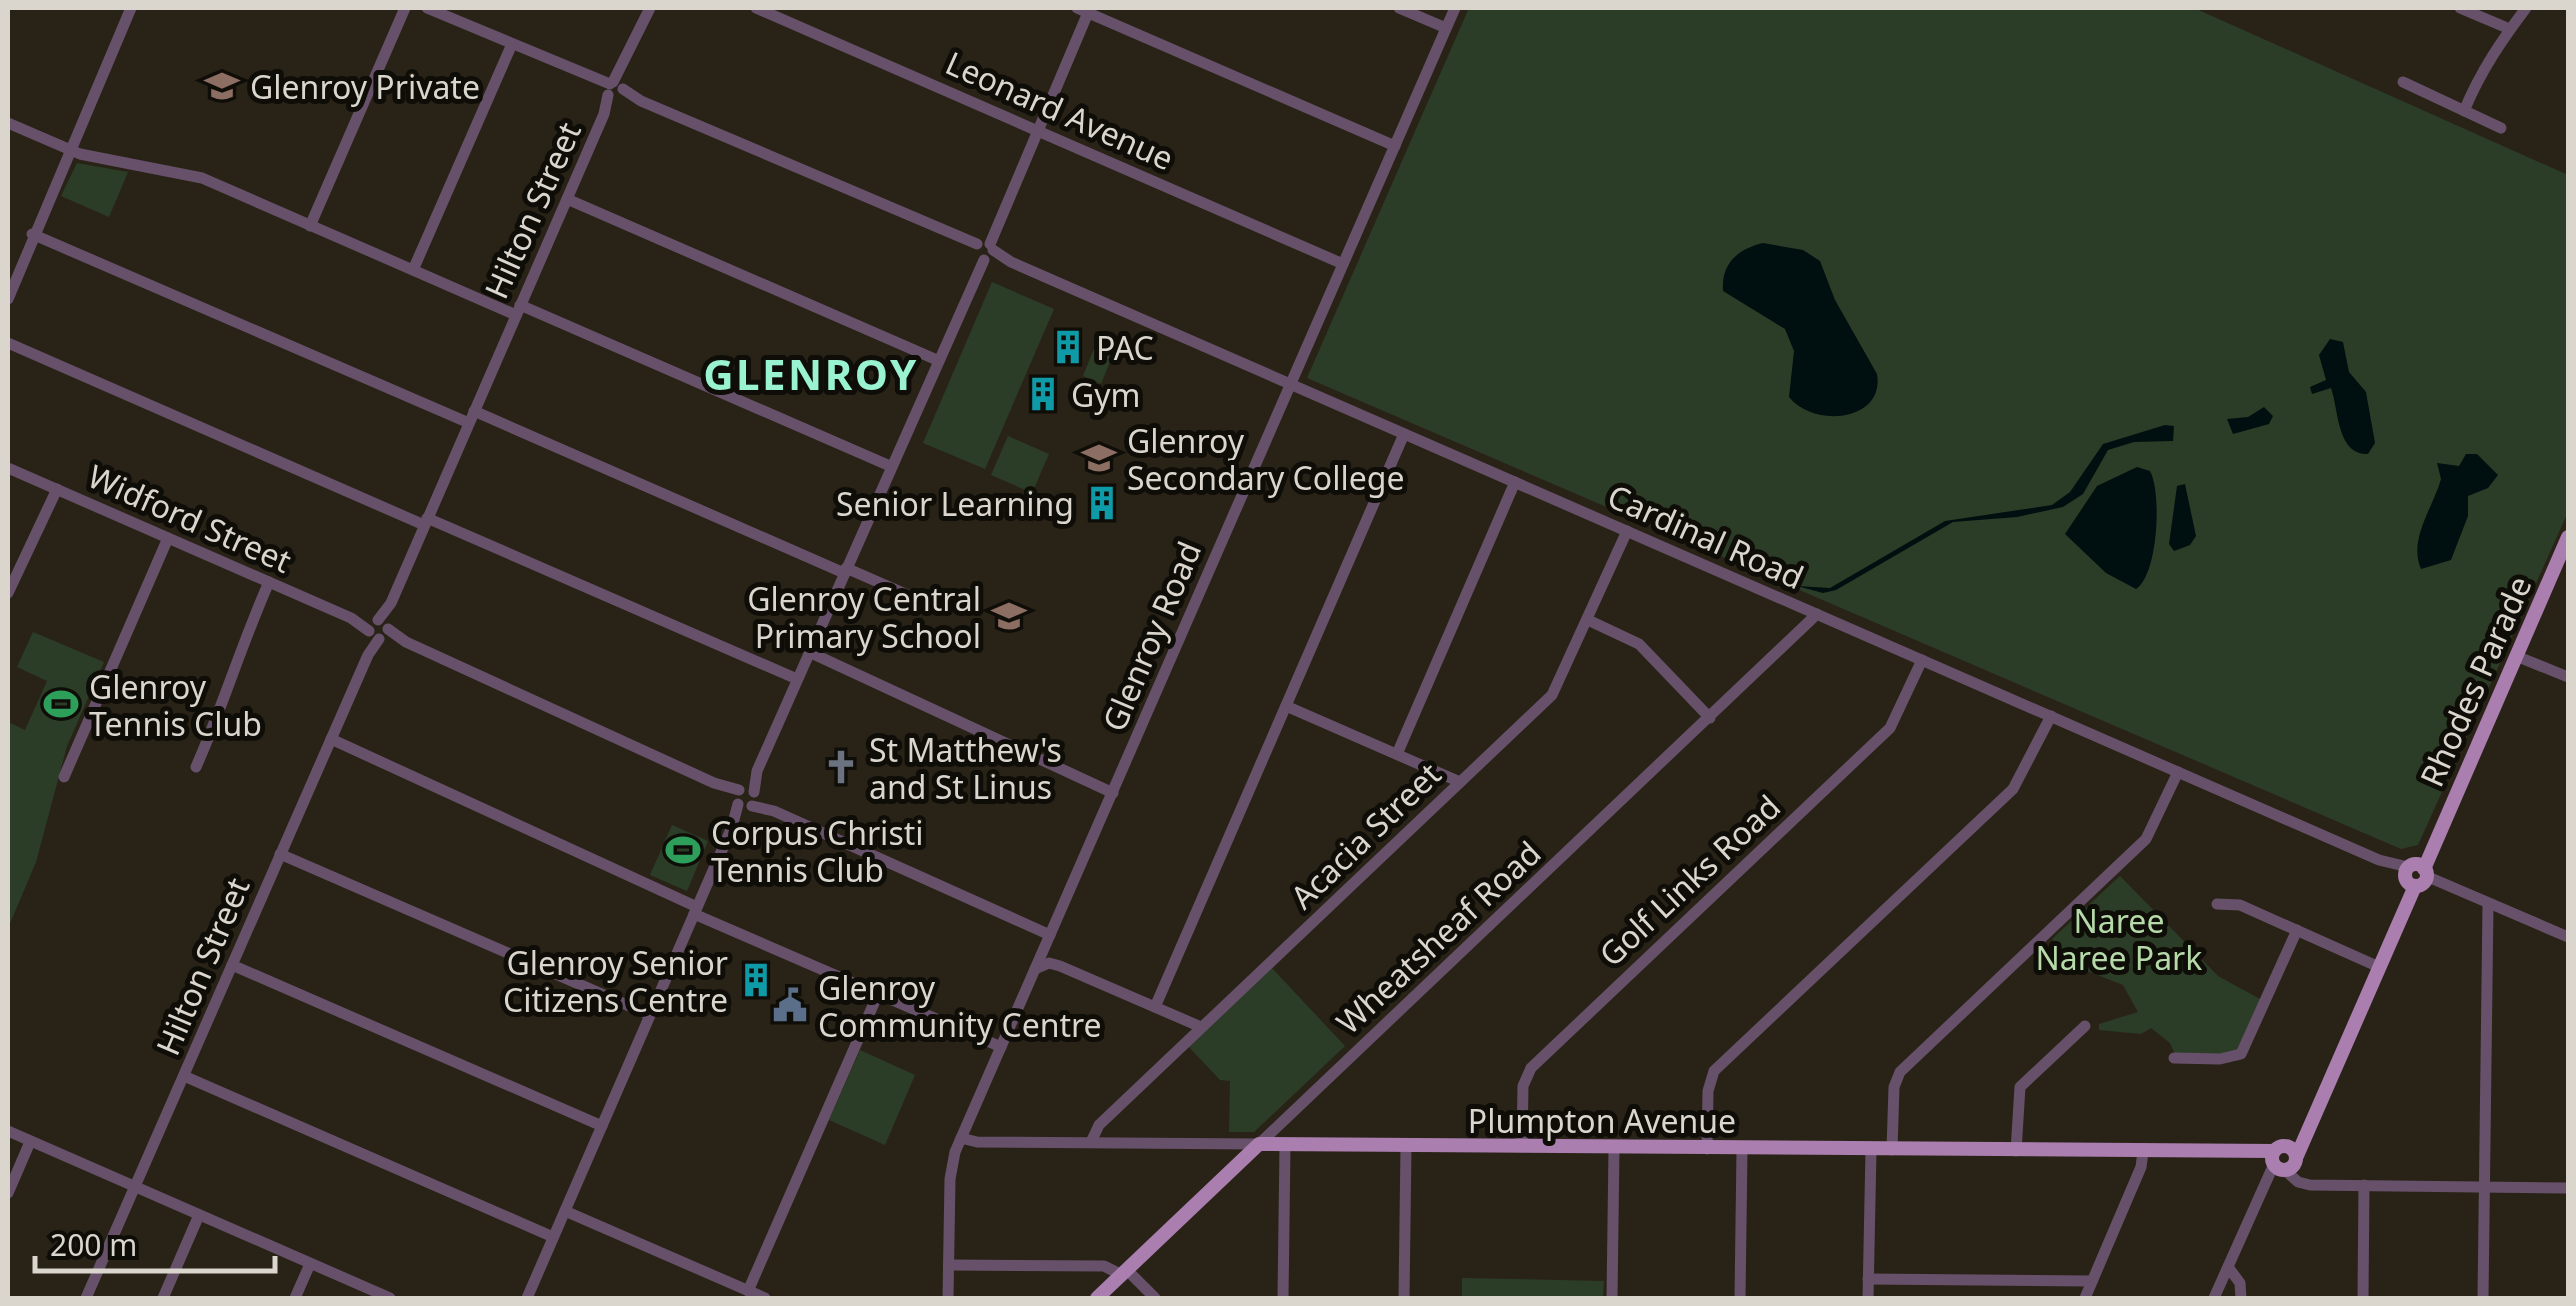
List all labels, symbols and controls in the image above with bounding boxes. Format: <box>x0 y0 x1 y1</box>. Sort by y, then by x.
street label: Leonard Avenue <box>939 41 1181 179</box>
place label: Glenroy Private <box>250 65 480 108</box>
school or university icon: Glenroy Private <box>203 67 241 105</box>
street label: Hilton Street <box>474 115 590 305</box>
place label: PAC <box>1096 326 1154 369</box>
building icon: PAC <box>1049 328 1087 366</box>
district label: GLENROY <box>703 345 919 402</box>
place label: Gym <box>1071 373 1141 416</box>
building icon: Gym <box>1024 375 1062 413</box>
place label: Glenroy Secondary College <box>1127 419 1404 499</box>
school or university icon: Glenroy Secondary College <box>1080 439 1118 477</box>
street label: Widford Street <box>82 454 298 582</box>
street label: Cardinal Road <box>1601 474 1811 598</box>
place label: Senior Learning <box>836 482 1074 525</box>
building icon: Senior Learning <box>1083 484 1121 522</box>
street label: Glenroy Road <box>1092 535 1210 737</box>
street label: Rhodes Parade <box>2409 569 2541 793</box>
place label: Glenroy Central Primary School <box>747 577 981 657</box>
school or university icon: Glenroy Central Primary School <box>990 597 1028 635</box>
place label: Glenroy Tennis Club <box>89 665 262 745</box>
sports icon: Glenroy Tennis Club <box>42 685 80 723</box>
place label: St Matthew's and St Linus <box>869 728 1062 808</box>
church icon: St Matthew's and St Linus <box>822 748 860 786</box>
street label: Acacia Street <box>1281 752 1449 918</box>
street label: Golf Links Road <box>1589 785 1789 975</box>
place label: Corpus Christi Tennis Club <box>711 811 924 891</box>
sports icon: Corpus Christi Tennis Club <box>664 831 702 869</box>
street label: Wheatsheaf Road <box>1327 831 1549 1043</box>
street label: Hilton Street <box>145 871 259 1061</box>
park label: Naree Naree Park <box>2036 899 2202 979</box>
place label: Glenroy Senior Citizens Centre <box>503 941 728 1021</box>
building icon: Glenroy Senior Citizens Centre <box>737 961 775 999</box>
place label: Glenroy Community Centre <box>818 966 1102 1046</box>
public building icon: Glenroy Community Centre <box>771 986 809 1024</box>
street label: Plumpton Avenue <box>1468 1099 1736 1142</box>
scale bar <box>35 1211 275 1273</box>
text: 200 m <box>50 1224 137 1265</box>

